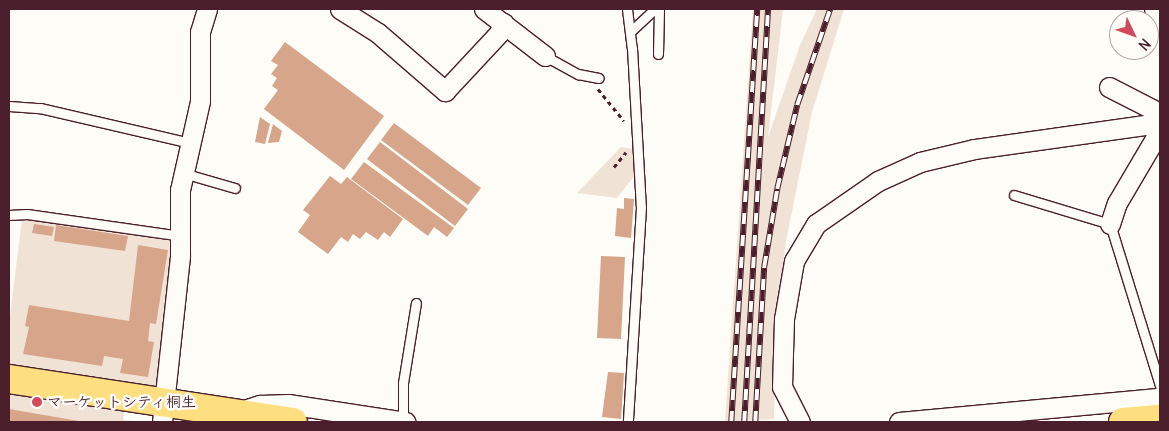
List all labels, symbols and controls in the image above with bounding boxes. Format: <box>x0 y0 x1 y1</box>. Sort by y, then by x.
north arrow <box>1109 10 1159 60</box>
text: N <box>1134 35 1154 54</box>
place label: マーケットシティ桐生 <box>47 393 197 411</box>
marker: マーケットシティ桐生 <box>31 396 43 408</box>

